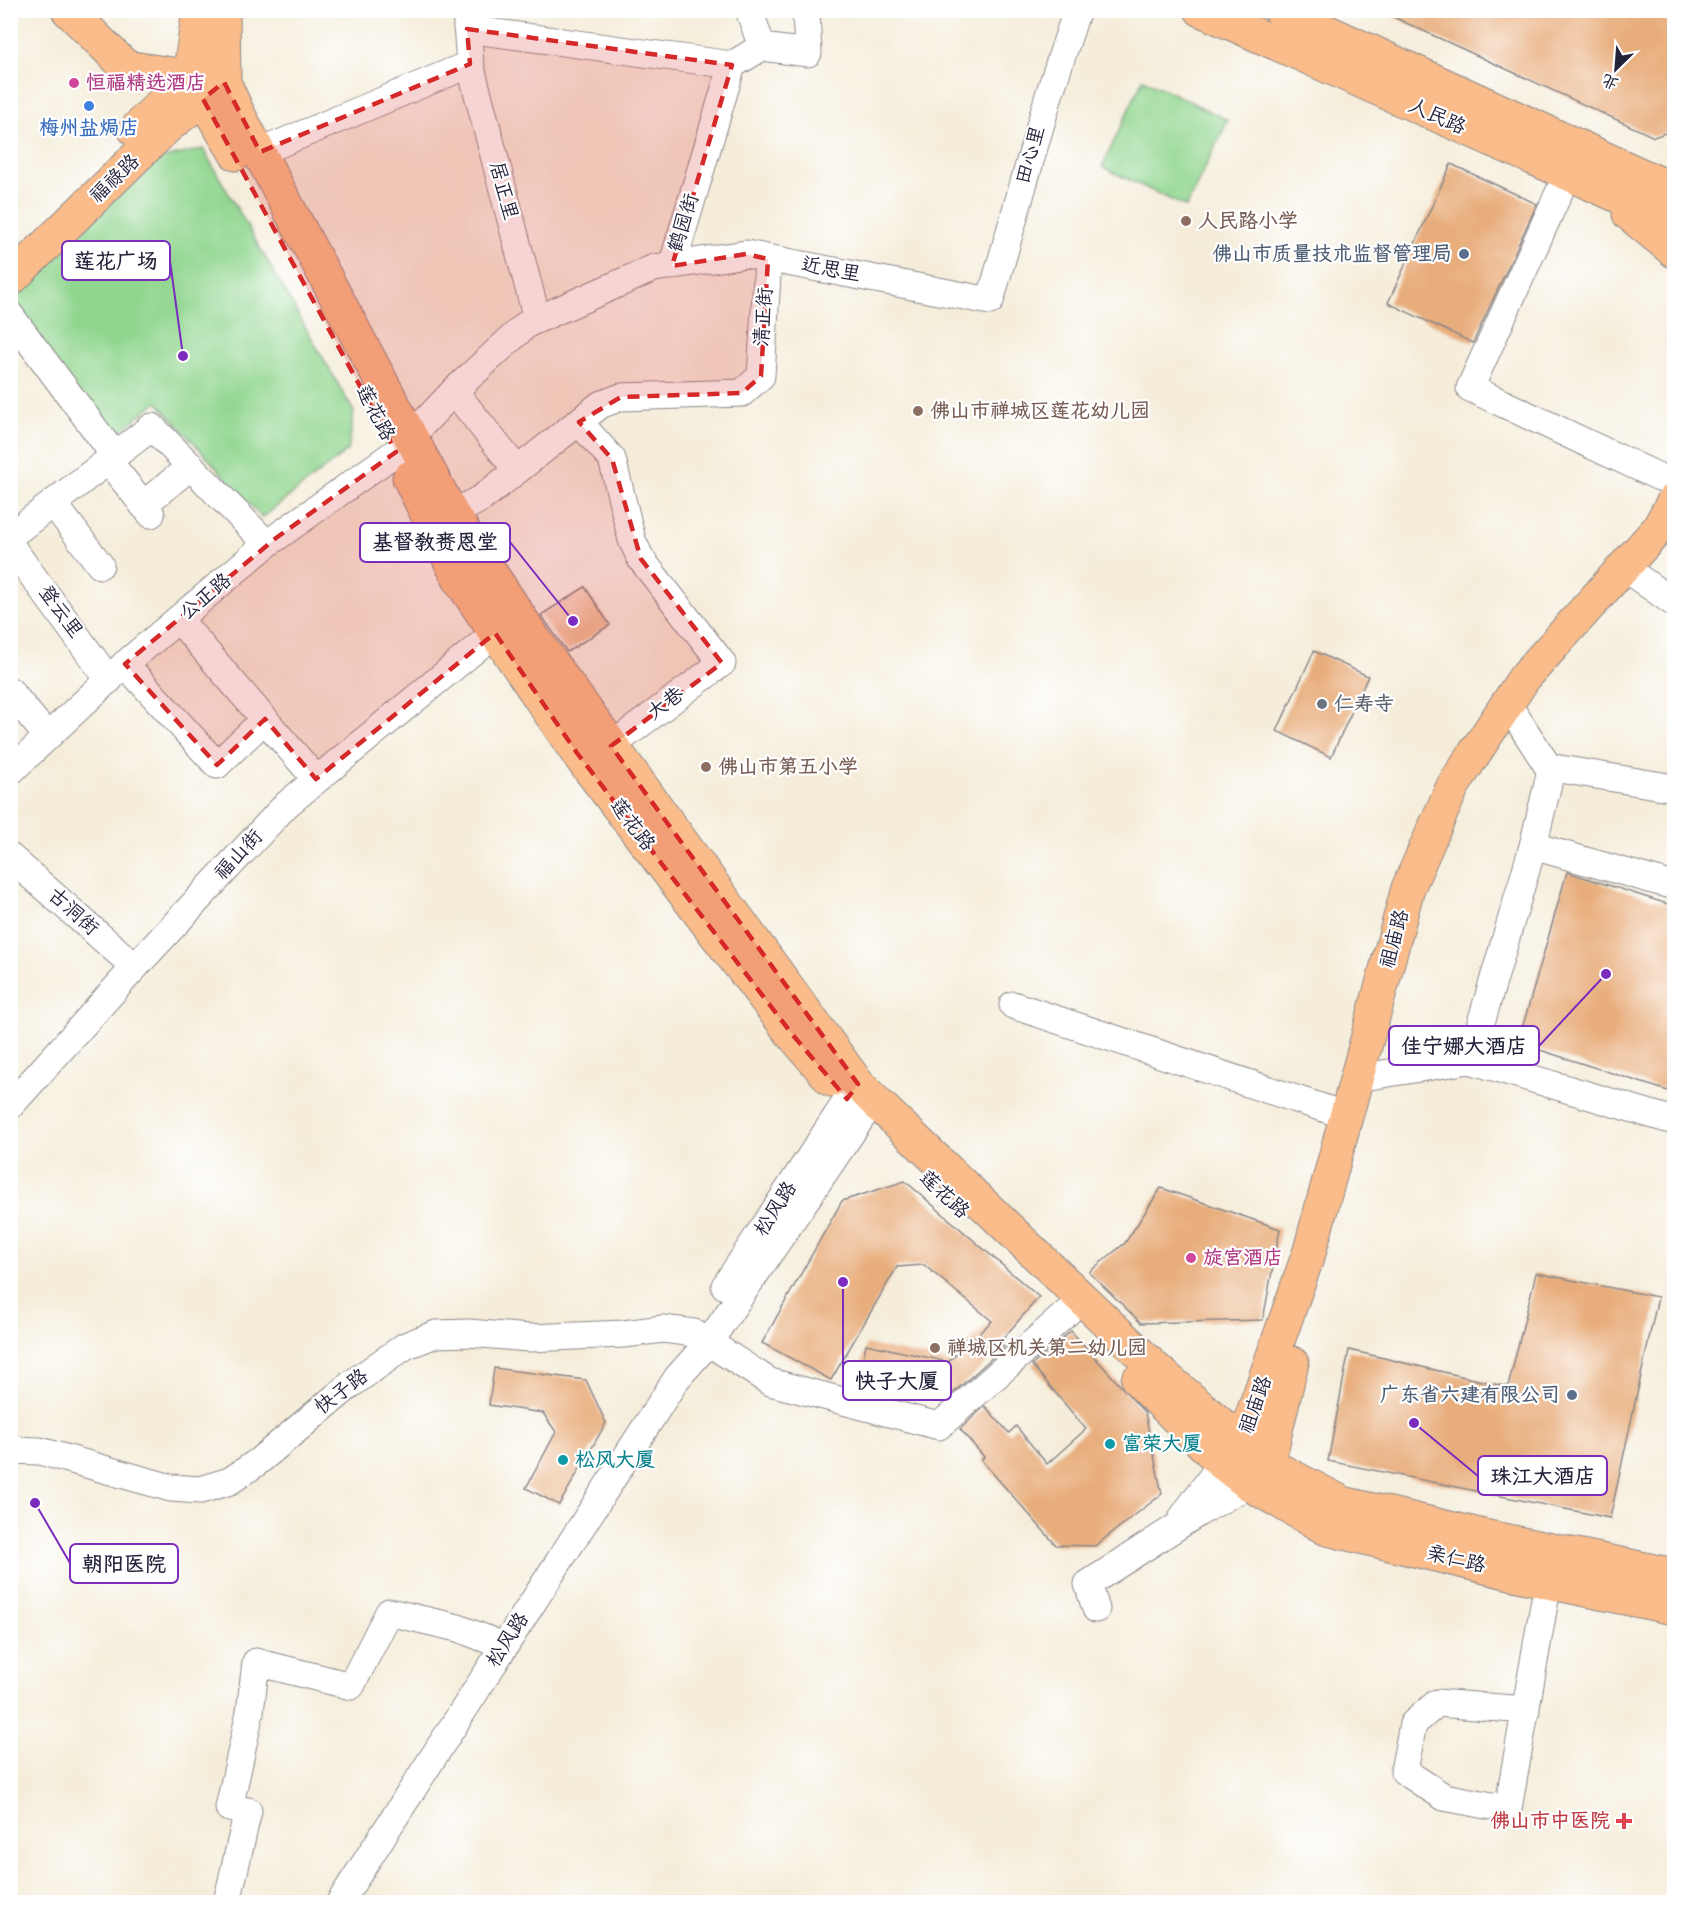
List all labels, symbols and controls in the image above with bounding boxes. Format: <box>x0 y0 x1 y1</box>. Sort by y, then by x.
north arrow <box>1586 39 1646 99</box>
text: 北 <box>1599 68 1622 94</box>
place label: 恒福精选酒店 <box>86 70 206 97</box>
marker: 恒福精选酒店 <box>67 76 81 90</box>
street label: 人民路 <box>1404 92 1471 142</box>
marker: 梅州盐焗店 <box>82 99 96 113</box>
place label: 梅州盐焗店 <box>39 115 139 142</box>
street label: 田心里 <box>1010 122 1052 188</box>
street label: 福禄路 <box>84 148 147 210</box>
street label: 居正里 <box>482 159 524 223</box>
street label: 鹤园街 <box>662 190 706 256</box>
place label: 人民路小学 <box>1198 208 1298 235</box>
marker: 人民路小学 <box>1179 214 1193 228</box>
callout: 莲花广场 <box>62 241 170 280</box>
place label: 佛山市质量技术监督管理局 <box>1212 241 1452 268</box>
marker: 佛山市质量技术监督管理局 <box>1457 247 1471 261</box>
text: 莲花广场 <box>74 248 158 276</box>
street label: 近思里 <box>799 251 863 289</box>
street label: 清正街 <box>748 286 780 348</box>
street label: 莲花路 <box>349 380 401 447</box>
place label: 佛山市禅城区莲花幼儿园 <box>930 398 1150 425</box>
marker: 佛山市禅城区莲花幼儿园 <box>911 404 925 418</box>
callout: 基督教赉恩堂 <box>360 523 510 562</box>
text: 基督教赉恩堂 <box>372 529 498 557</box>
street label: 公正路 <box>174 567 238 627</box>
street label: 登云里 <box>31 580 89 644</box>
street label: 大巷 <box>642 681 691 727</box>
place label: 仁寿寺 <box>1334 691 1394 718</box>
marker: 仁寿寺 <box>1315 697 1329 711</box>
place label: 佛山市第五小学 <box>718 754 858 781</box>
marker: 佛山市第五小学 <box>699 760 713 774</box>
street label: 莲花路 <box>603 793 661 858</box>
street label: 福山街 <box>209 824 269 886</box>
street label: 古洞街 <box>42 882 104 942</box>
street label: 祖庙路 <box>1374 906 1416 971</box>
callout: 佳宁娜大酒店 <box>1389 1026 1539 1065</box>
text: 佳宁娜大酒店 <box>1401 1033 1527 1061</box>
street label: 莲花路 <box>913 1165 976 1226</box>
street label: 松风路 <box>748 1176 804 1242</box>
place label: 旋宫酒店 <box>1203 1245 1283 1272</box>
marker: 旋宫酒店 <box>1184 1251 1198 1265</box>
place label: 禅城区机关第二幼儿园 <box>947 1335 1147 1362</box>
marker: 禅城区机关第二幼儿园 <box>928 1341 942 1355</box>
callout: 快子大厦 <box>843 1361 951 1400</box>
street label: 快子路 <box>310 1363 375 1421</box>
text: 快子大厦 <box>855 1368 939 1396</box>
street label: 祖庙路 <box>1233 1371 1279 1438</box>
place label: 广东省六建有限公司 <box>1380 1382 1560 1409</box>
marker: 广东省六建有限公司 <box>1565 1388 1579 1402</box>
place label: 富荣大厦 <box>1122 1431 1202 1458</box>
marker: 富荣大厦 <box>1103 1437 1117 1451</box>
place label: 松风大厦 <box>575 1447 655 1474</box>
marker: 松风大厦 <box>556 1453 570 1467</box>
callout: 珠江大酒店 <box>1478 1456 1607 1495</box>
text: 珠江大酒店 <box>1491 1463 1596 1491</box>
street label: 亲仁路 <box>1424 1540 1489 1580</box>
callout: 朝阳医院 <box>70 1544 178 1583</box>
text: 朝阳医院 <box>82 1551 166 1579</box>
street label: 松风路 <box>480 1607 536 1673</box>
place label: 佛山市中医院 <box>1490 1808 1610 1835</box>
marker: 佛山市中医院 <box>1615 1812 1633 1830</box>

